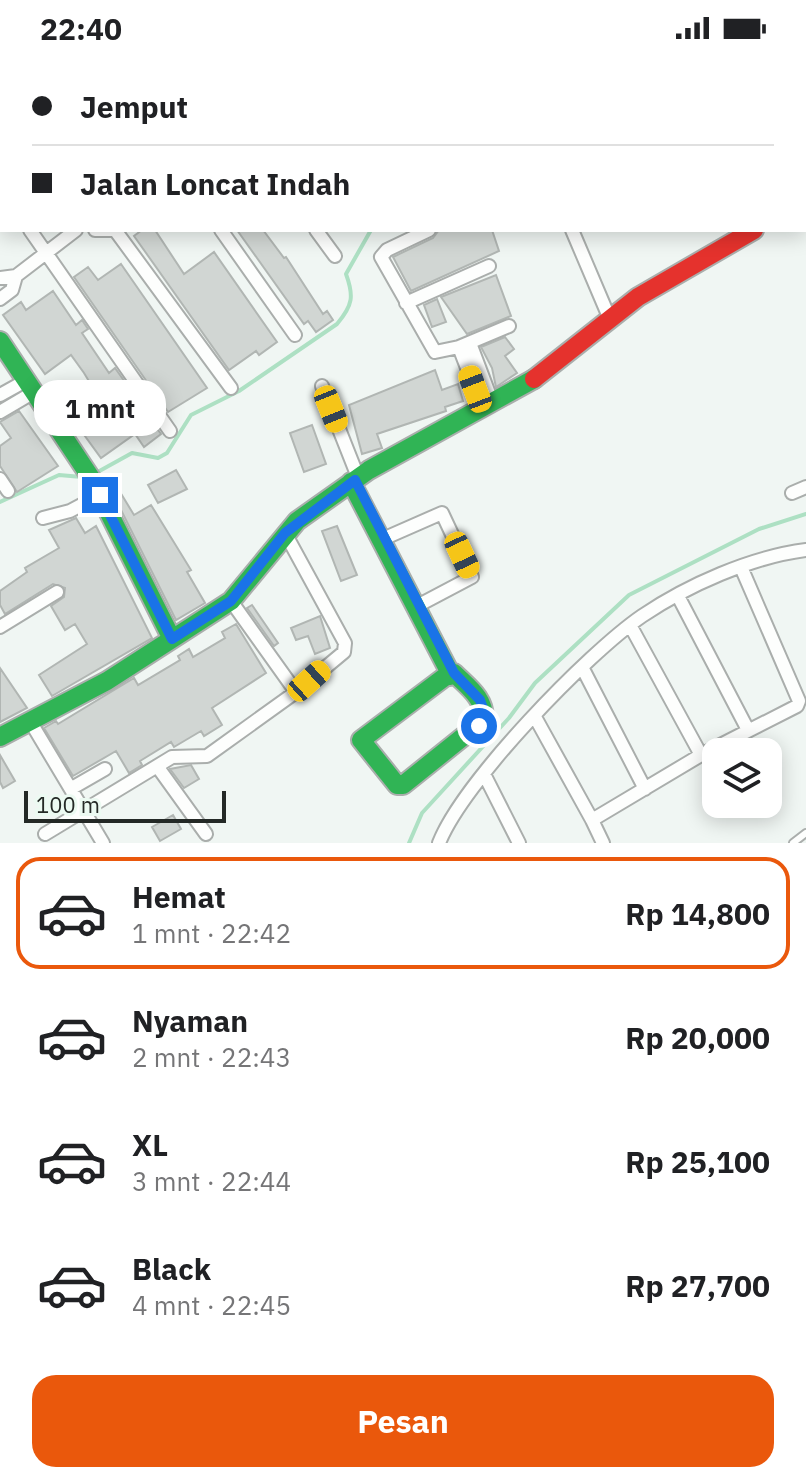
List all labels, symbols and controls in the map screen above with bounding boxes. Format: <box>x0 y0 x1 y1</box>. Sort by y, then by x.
text: 22:40 <box>40 9 122 48</box>
text: Jemput <box>80 87 188 126</box>
text: Jalan Loncat Indah <box>80 164 350 203</box>
car <box>455 362 495 416</box>
callout: 1 mnt <box>34 379 166 435</box>
car <box>311 382 351 436</box>
text: 1 mnt <box>65 391 135 425</box>
route end <box>82 477 118 513</box>
car <box>441 528 483 582</box>
car <box>283 656 335 706</box>
route start <box>461 708 497 744</box>
map controls <box>702 738 782 818</box>
button: layers <box>702 738 782 818</box>
scale bar <box>24 787 226 823</box>
text: 100 m <box>36 790 100 819</box>
icon: car <box>36 877 108 949</box>
text: Hemat <box>132 877 226 916</box>
text: Rp 14,800 <box>625 894 770 933</box>
text: 1 mnt · 22:42 <box>132 916 291 950</box>
icon: car <box>36 1001 108 1073</box>
text: Nyaman <box>132 1001 248 1040</box>
text: Rp 20,000 <box>625 1018 770 1057</box>
text: 2 mnt · 22:43 <box>132 1040 291 1074</box>
icon: car <box>36 1125 108 1197</box>
text: XL <box>132 1125 168 1164</box>
text: Rp 25,100 <box>625 1142 770 1181</box>
text: 3 mnt · 22:44 <box>132 1164 291 1198</box>
icon: car <box>36 1249 108 1321</box>
text: Black <box>132 1249 211 1288</box>
text: Rp 27,700 <box>625 1266 770 1305</box>
text: 4 mnt · 22:45 <box>132 1288 291 1322</box>
button: Pesan <box>32 1375 774 1467</box>

